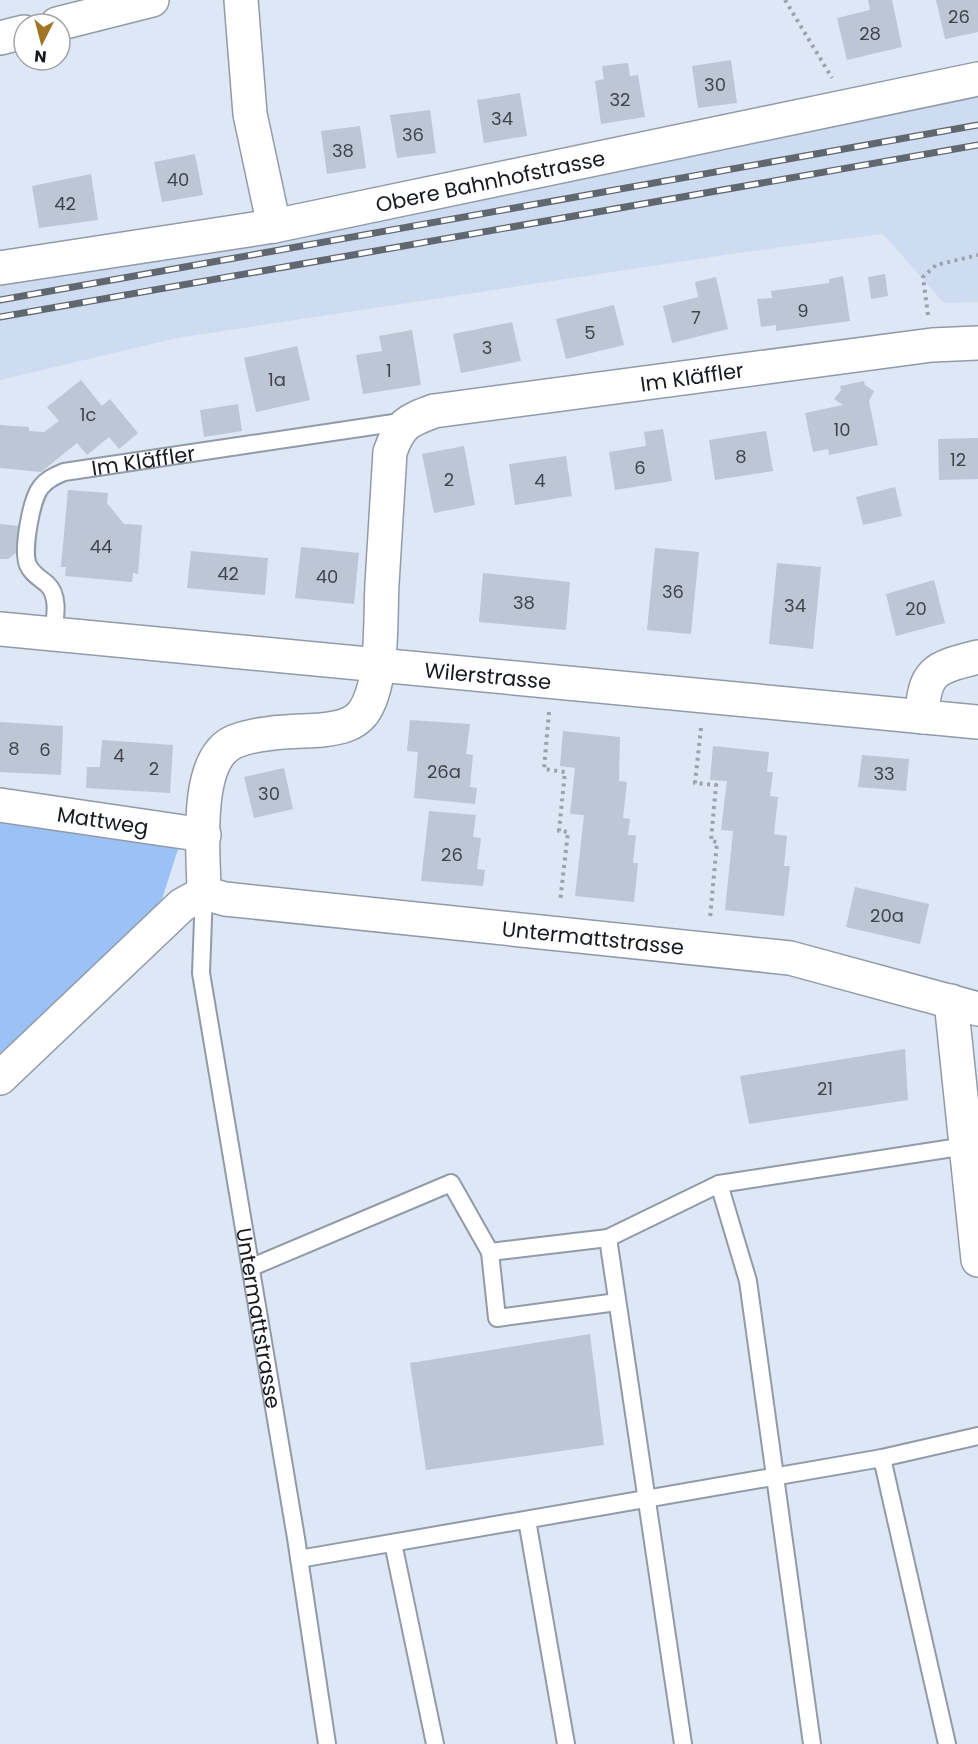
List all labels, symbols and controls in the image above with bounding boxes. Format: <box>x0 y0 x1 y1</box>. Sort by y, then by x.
house number: 26 <box>948 4 970 29</box>
north arrow <box>12 12 72 72</box>
house number: 28 <box>859 21 881 46</box>
text: N <box>33 44 48 68</box>
house number: 30 <box>704 72 726 97</box>
house number: 32 <box>610 87 630 112</box>
house number: 34 <box>491 106 513 131</box>
house number: 36 <box>402 122 424 147</box>
house number: 38 <box>332 138 354 163</box>
street label: Obere Bahnhofstrasse <box>373 143 607 219</box>
house number: 40 <box>167 167 189 192</box>
house number: 42 <box>54 191 76 216</box>
house number: 9 <box>797 298 809 323</box>
house number: 7 <box>691 305 701 330</box>
house number: 5 <box>584 320 596 345</box>
house number: 3 <box>482 335 492 360</box>
street label: Im Kläffler <box>638 355 746 399</box>
house number: 1 <box>386 358 392 383</box>
house number: 1a <box>268 367 286 392</box>
house number: 1c <box>80 402 96 427</box>
house number: 10 <box>833 417 851 442</box>
street label: Im Kläffler <box>89 438 197 482</box>
house number: 8 <box>735 444 747 469</box>
house number: 12 <box>950 447 966 472</box>
house number: 6 <box>634 455 646 480</box>
house number: 2 <box>444 467 454 492</box>
house number: 4 <box>534 468 546 493</box>
house number: 44 <box>90 534 112 559</box>
house number: 42 <box>217 561 239 586</box>
house number: 40 <box>316 564 338 589</box>
house number: 36 <box>662 579 684 604</box>
house number: 38 <box>513 590 535 615</box>
house number: 34 <box>784 593 806 618</box>
house number: 20 <box>905 596 927 621</box>
street label: Wilerstrasse <box>423 655 553 696</box>
house number: 8 <box>8 736 20 761</box>
house number: 6 <box>39 737 51 762</box>
house number: 4 <box>113 743 125 768</box>
house number: 2 <box>149 756 159 781</box>
house number: 26a <box>427 759 461 784</box>
house number: 33 <box>873 761 895 786</box>
house number: 30 <box>258 781 280 806</box>
street label: Mattweg <box>55 799 151 841</box>
house number: 26 <box>441 842 463 867</box>
house number: 20a <box>870 903 904 928</box>
street label: Untermattstrasse <box>501 914 686 961</box>
house number: 21 <box>817 1076 833 1101</box>
street label: Untermattstrasse <box>230 1225 288 1411</box>

